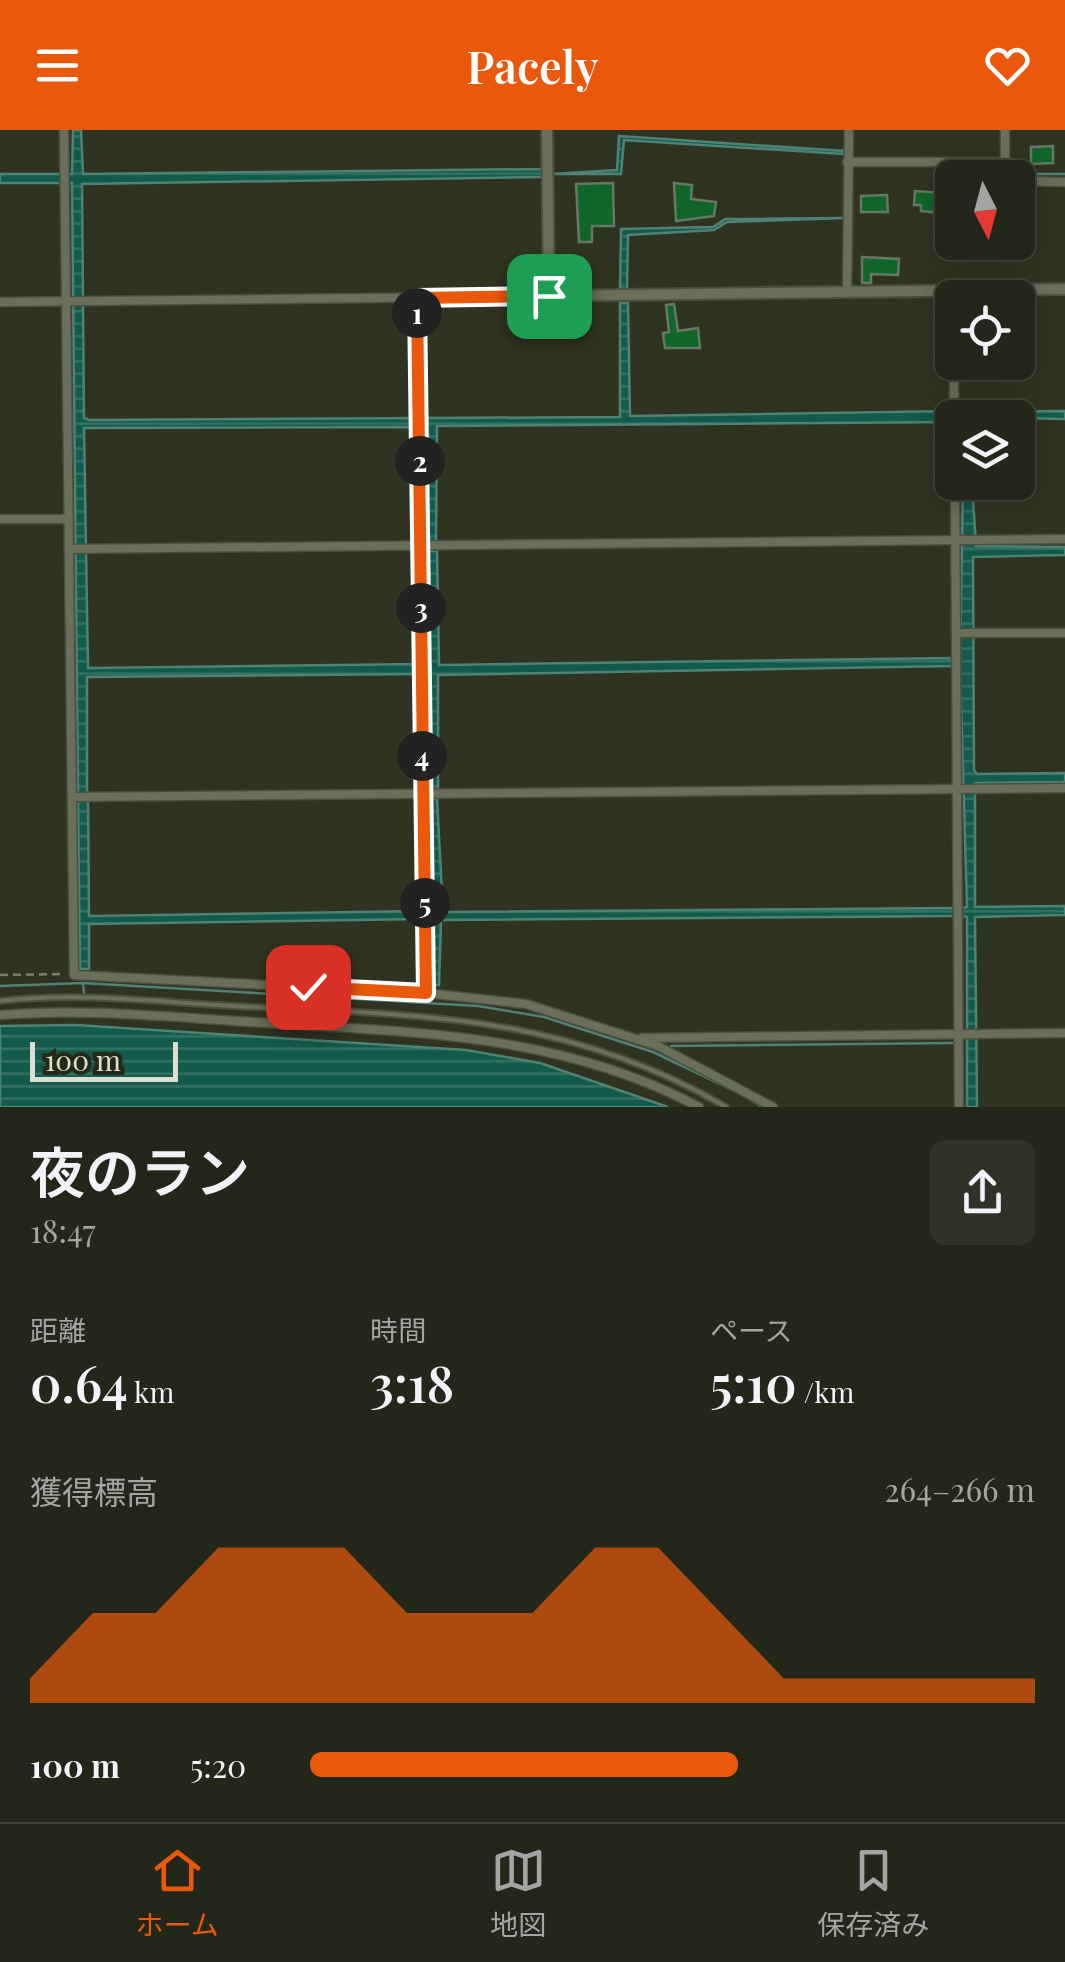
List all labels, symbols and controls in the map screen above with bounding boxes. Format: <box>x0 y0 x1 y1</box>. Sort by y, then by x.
text: Pacely <box>466 35 599 95</box>
icon: menu <box>30 38 85 93</box>
icon: heart <box>980 38 1035 93</box>
north arrow <box>935 160 1035 260</box>
map controls <box>935 160 1035 500</box>
pin <box>507 254 592 339</box>
icon: arrive <box>522 269 577 324</box>
button: locate <box>935 280 1035 380</box>
pin: 1 <box>392 288 442 338</box>
text: 1 <box>412 294 422 331</box>
button: layers <box>935 400 1035 500</box>
pin: 2 <box>395 436 445 486</box>
text: 2 <box>413 442 427 479</box>
pin: 3 <box>396 583 446 633</box>
text: 3 <box>414 589 428 626</box>
pin: 4 <box>397 731 447 781</box>
text: 4 <box>415 737 429 774</box>
pin: 5 <box>400 878 450 928</box>
text: 5 <box>419 884 431 921</box>
pin <box>266 945 351 1030</box>
icon: check <box>281 960 336 1015</box>
scale bar <box>30 1037 178 1081</box>
text: 100 m <box>45 1041 121 1078</box>
text: 夜のラン <box>30 1133 250 1207</box>
button: share <box>930 1140 1035 1245</box>
text: 18:47 <box>30 1208 95 1251</box>
text: 距離 <box>30 1311 86 1348</box>
text: 時間 <box>370 1311 426 1348</box>
text: ペース <box>710 1311 793 1348</box>
text: 0.64 <box>30 1349 128 1416</box>
text: 3:18 <box>370 1349 454 1416</box>
text: 5:10 <box>710 1349 797 1416</box>
text: km <box>128 1373 174 1410</box>
text: /km <box>797 1373 854 1410</box>
text: 264–266 m <box>884 1467 1035 1510</box>
text: 獲得標高 <box>30 1469 158 1512</box>
text: 100 m <box>30 1743 120 1786</box>
text: 5:20 <box>190 1743 246 1786</box>
tab: ホーム <box>136 1843 219 1943</box>
tab: 地図 <box>490 1843 546 1943</box>
tab: 保存済み <box>817 1843 929 1943</box>

